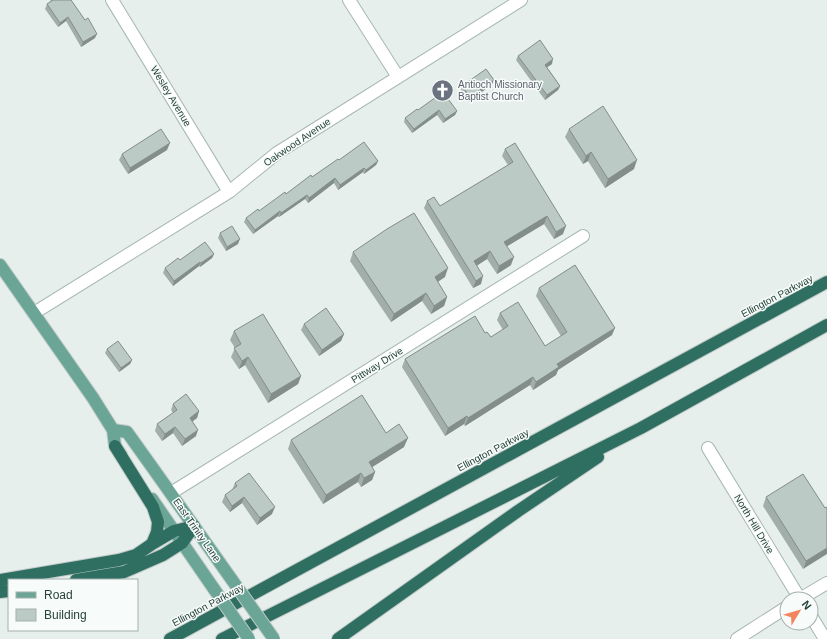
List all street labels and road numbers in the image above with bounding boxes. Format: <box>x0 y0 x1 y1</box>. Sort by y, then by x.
street label: Wesley Avenue <box>149 64 194 129</box>
street label: Oakwood Avenue <box>262 115 333 168</box>
street label: Ellington Parkway <box>739 272 815 320</box>
street label: Pittway Drive <box>349 345 405 385</box>
street label: Ellington Parkway <box>455 426 531 474</box>
street label: North Hill Drive <box>732 492 776 556</box>
street label: East Trinity Lane <box>171 496 223 564</box>
street label: Ellington Parkway <box>170 581 246 629</box>

